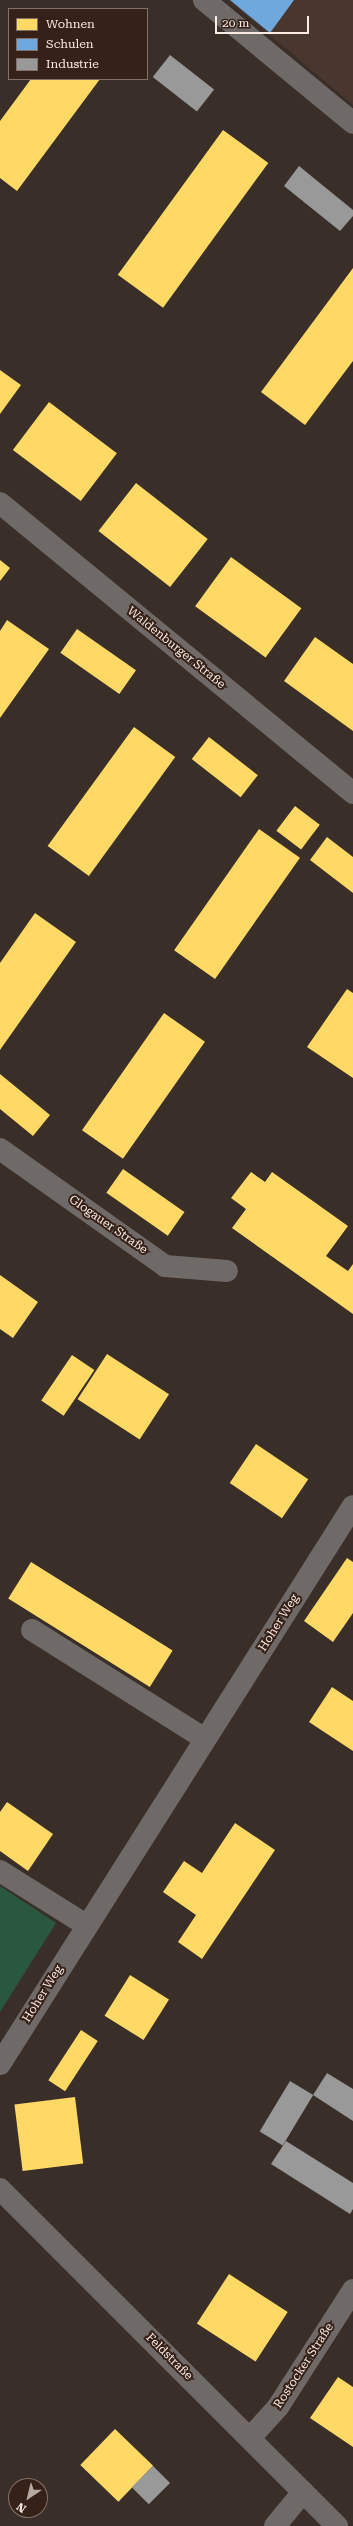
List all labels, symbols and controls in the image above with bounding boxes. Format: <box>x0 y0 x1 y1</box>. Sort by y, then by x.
legend <box>8 8 148 80</box>
scale bar <box>217 8 311 34</box>
text: 20 m <box>222 16 249 30</box>
text: Wohnen <box>46 17 95 31</box>
text: Schulen <box>46 37 94 51</box>
text: Industrie <box>46 57 99 71</box>
street label: Waldenburger Straße <box>124 604 228 692</box>
street label: Glogauer Straße <box>66 1193 150 1257</box>
street label: Hoher Weg <box>256 1592 302 1654</box>
street label: Hoher Weg <box>20 1963 66 2025</box>
street label: Rostocker Straße <box>271 2321 337 2411</box>
street label: Feldstraße <box>143 2331 195 2383</box>
north arrow <box>8 2478 48 2518</box>
text: N <box>14 2500 29 2515</box>

